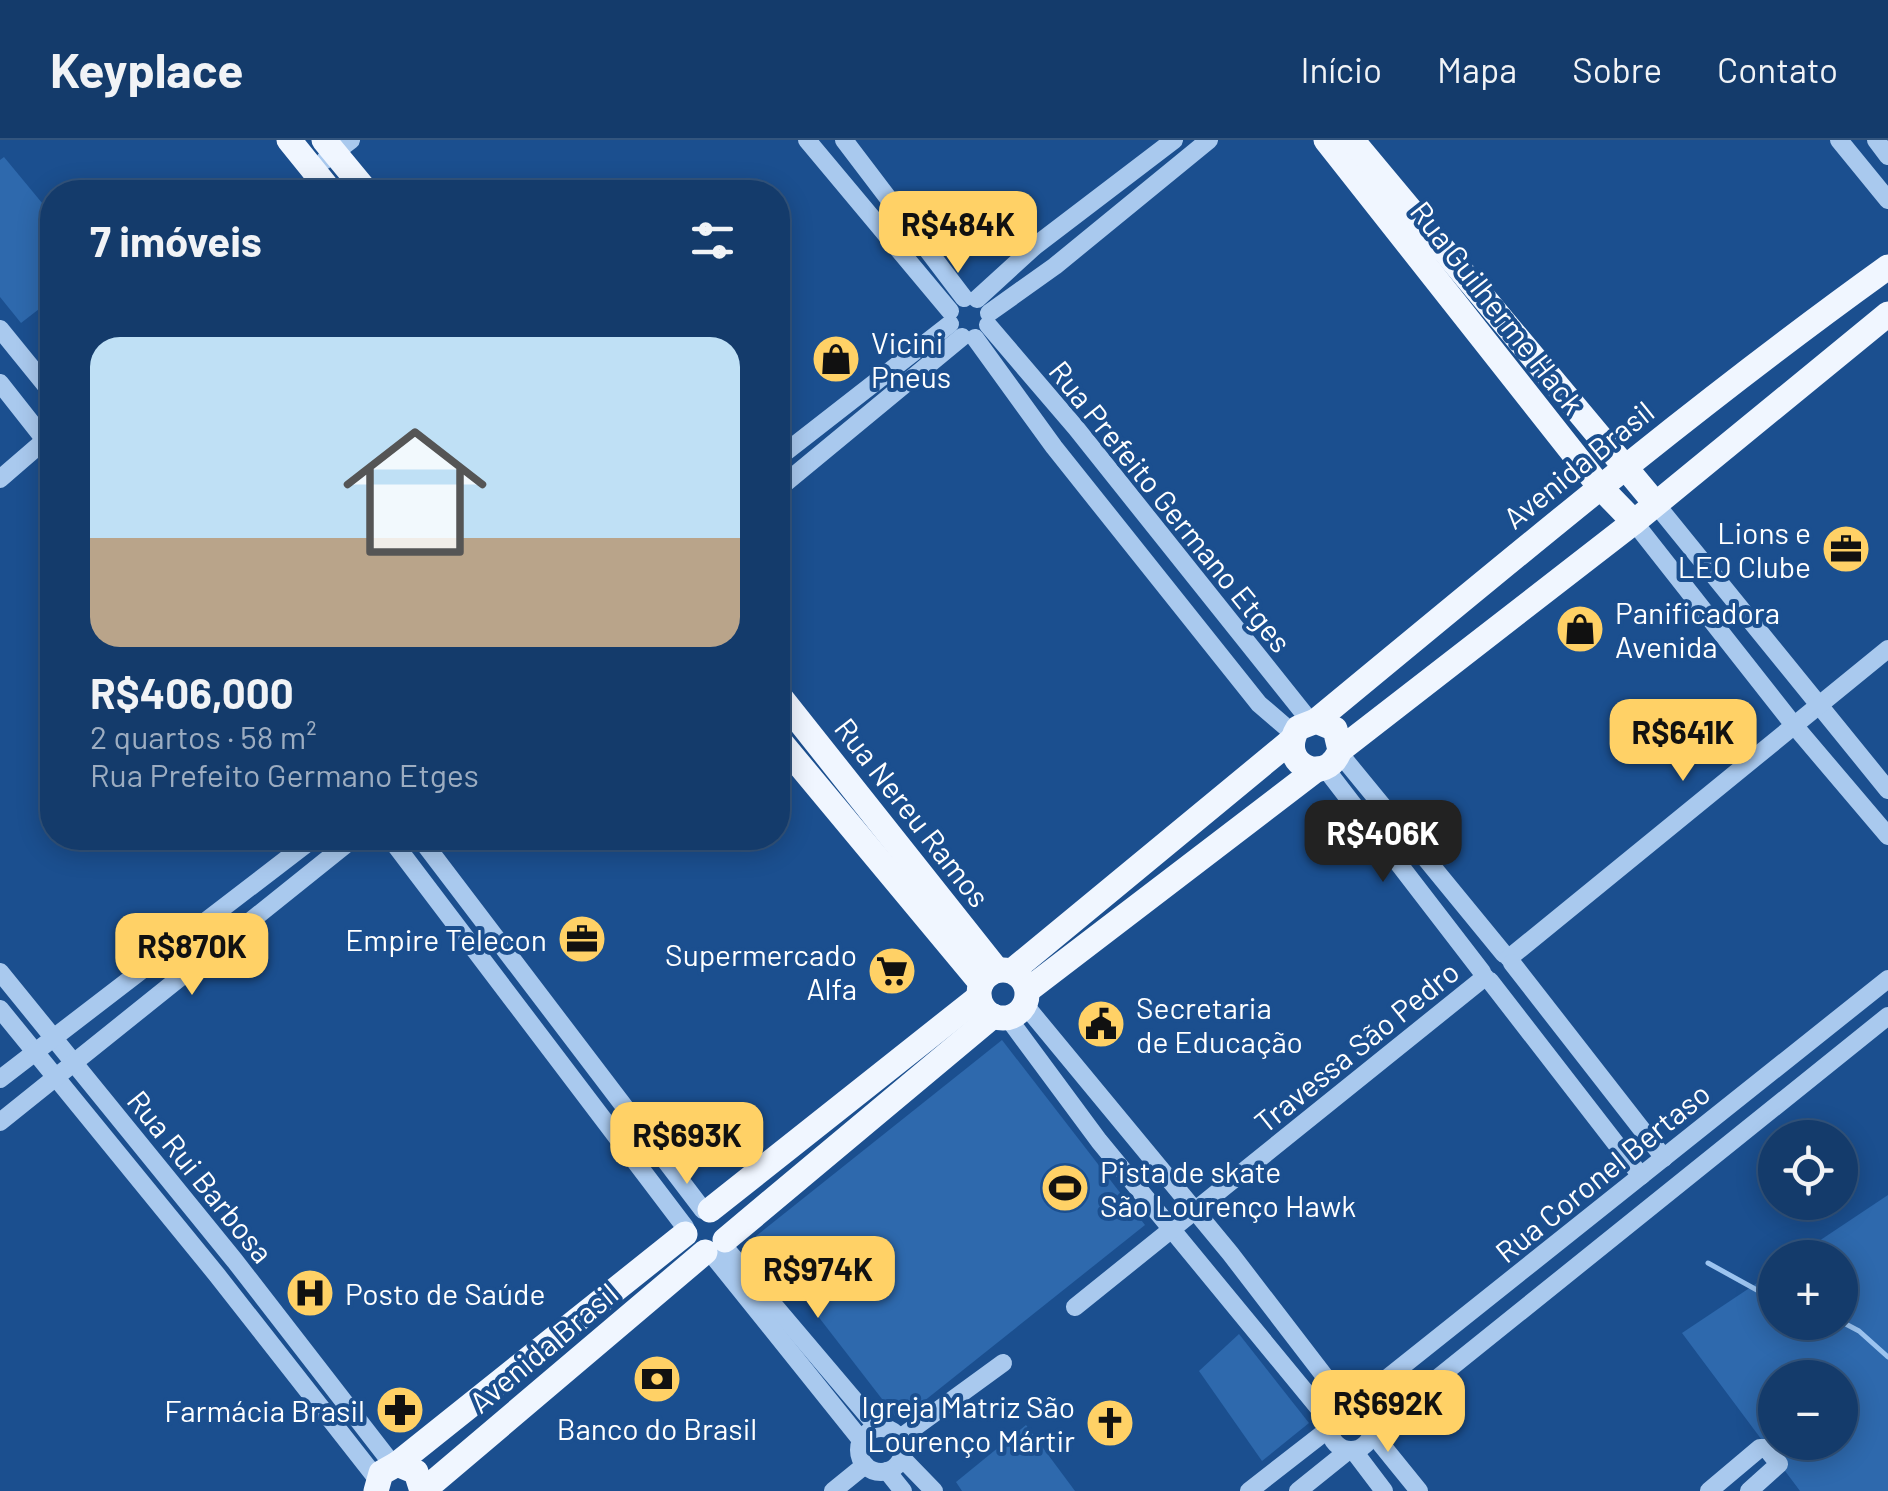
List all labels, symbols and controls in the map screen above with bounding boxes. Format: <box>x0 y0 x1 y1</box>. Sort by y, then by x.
text: Keyplace <box>50 40 243 98</box>
text: Início <box>1301 48 1382 90</box>
text: Mapa <box>1437 48 1517 90</box>
text: Sobre <box>1572 48 1662 90</box>
text: Contato <box>1717 48 1838 90</box>
pin: R$484K <box>877 191 1039 276</box>
street label: Rua Guilherme Hack <box>1404 194 1592 420</box>
text: R$484K <box>901 204 1015 242</box>
icon: filters <box>685 213 740 268</box>
text: 7 imóveis <box>90 215 262 265</box>
place label: Vicini Pneus <box>871 324 951 394</box>
shop icon: Vicini Pneus <box>810 333 862 385</box>
street label: Rua Prefeito Germano Etges <box>1042 353 1300 659</box>
street label: Avenida Brasil <box>1496 393 1660 535</box>
icon: home <box>325 402 505 582</box>
place label: Lions e LEO Clube <box>1678 514 1811 584</box>
office icon: Lions e LEO Clube <box>1820 523 1872 575</box>
place label: Panificadora Avenida <box>1615 594 1780 664</box>
shop icon: Panificadora Avenida <box>1554 603 1606 655</box>
text: R$406,000 <box>90 667 294 717</box>
pin: R$641K <box>1602 699 1764 784</box>
street label: Rua Nereu Ramos <box>828 710 998 914</box>
text: R$641K <box>1632 712 1734 750</box>
text: 2 quartos · 58 m² <box>90 717 317 755</box>
text: Rua Prefeito Germano Etges <box>90 755 479 793</box>
pin: R$406K <box>1302 800 1464 885</box>
text: R$406K <box>1327 813 1439 851</box>
pin: R$870K <box>111 913 273 998</box>
office icon: Empire Telecon <box>556 913 608 965</box>
place label: Empire Telecon <box>345 921 547 957</box>
text: R$870K <box>137 926 247 964</box>
place label: Supermercado Alfa <box>665 936 857 1006</box>
supermarket icon: Supermercado Alfa <box>866 945 918 997</box>
street label: Travessa São Pedro <box>1247 953 1465 1139</box>
place label: Secretaria de Educação <box>1136 989 1303 1059</box>
public building icon: Secretaria de Educação <box>1075 998 1127 1050</box>
street label: Rua Coronel Bertaso <box>1488 1074 1716 1270</box>
street label: Rua Rui Barbosa <box>121 1083 281 1269</box>
pin: R$693K <box>606 1102 768 1187</box>
text: R$693K <box>632 1115 742 1153</box>
map controls <box>1758 1120 1858 1460</box>
button: locate <box>1758 1120 1858 1220</box>
place label: Pista de skate São Lourenço Hawk <box>1100 1153 1356 1223</box>
sports icon: Pista de skate São Lourenço Hawk <box>1039 1162 1091 1214</box>
pin: R$974K <box>737 1236 899 1321</box>
button: + <box>1758 1240 1858 1340</box>
text: R$974K <box>763 1249 873 1287</box>
hospital icon: Posto de Saúde <box>284 1267 336 1319</box>
place label: Posto de Saúde <box>345 1275 546 1311</box>
street label: Avenida Brasil <box>461 1275 625 1419</box>
bank icon: Banco do Brasil <box>631 1353 683 1405</box>
button: − <box>1758 1360 1858 1460</box>
pin: R$692K <box>1307 1370 1469 1455</box>
text: R$692K <box>1333 1383 1443 1421</box>
pharmacy icon: Farmácia Brasil <box>374 1384 426 1436</box>
place label: Igreja Matriz São Lourenço Mártir <box>861 1388 1075 1458</box>
place label: Farmácia Brasil <box>164 1392 365 1428</box>
church icon: Igreja Matriz São Lourenço Mártir <box>1084 1397 1136 1449</box>
place label: Banco do Brasil <box>557 1410 757 1446</box>

